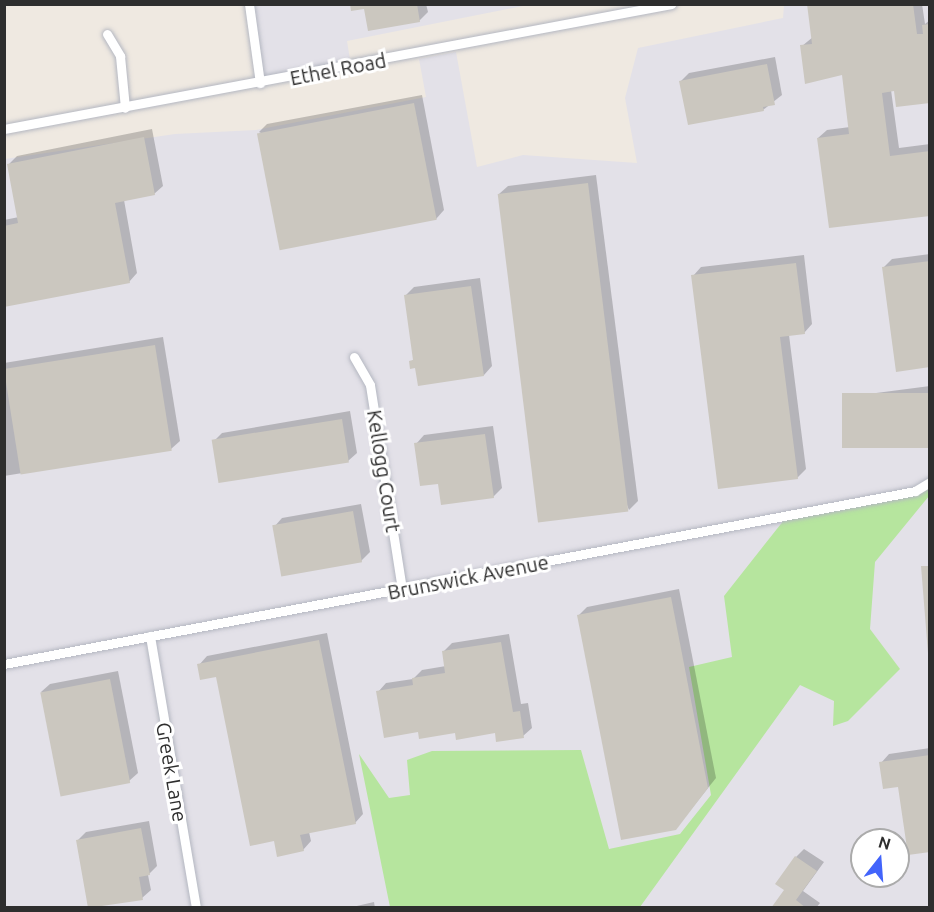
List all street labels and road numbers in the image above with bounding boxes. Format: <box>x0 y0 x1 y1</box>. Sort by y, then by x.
street label: Ethel Road <box>288 48 388 90</box>
street label: Kellogg Court <box>362 408 406 534</box>
street label: Brunswick Avenue <box>385 550 551 604</box>
street label: Greek Lane <box>151 720 193 824</box>

